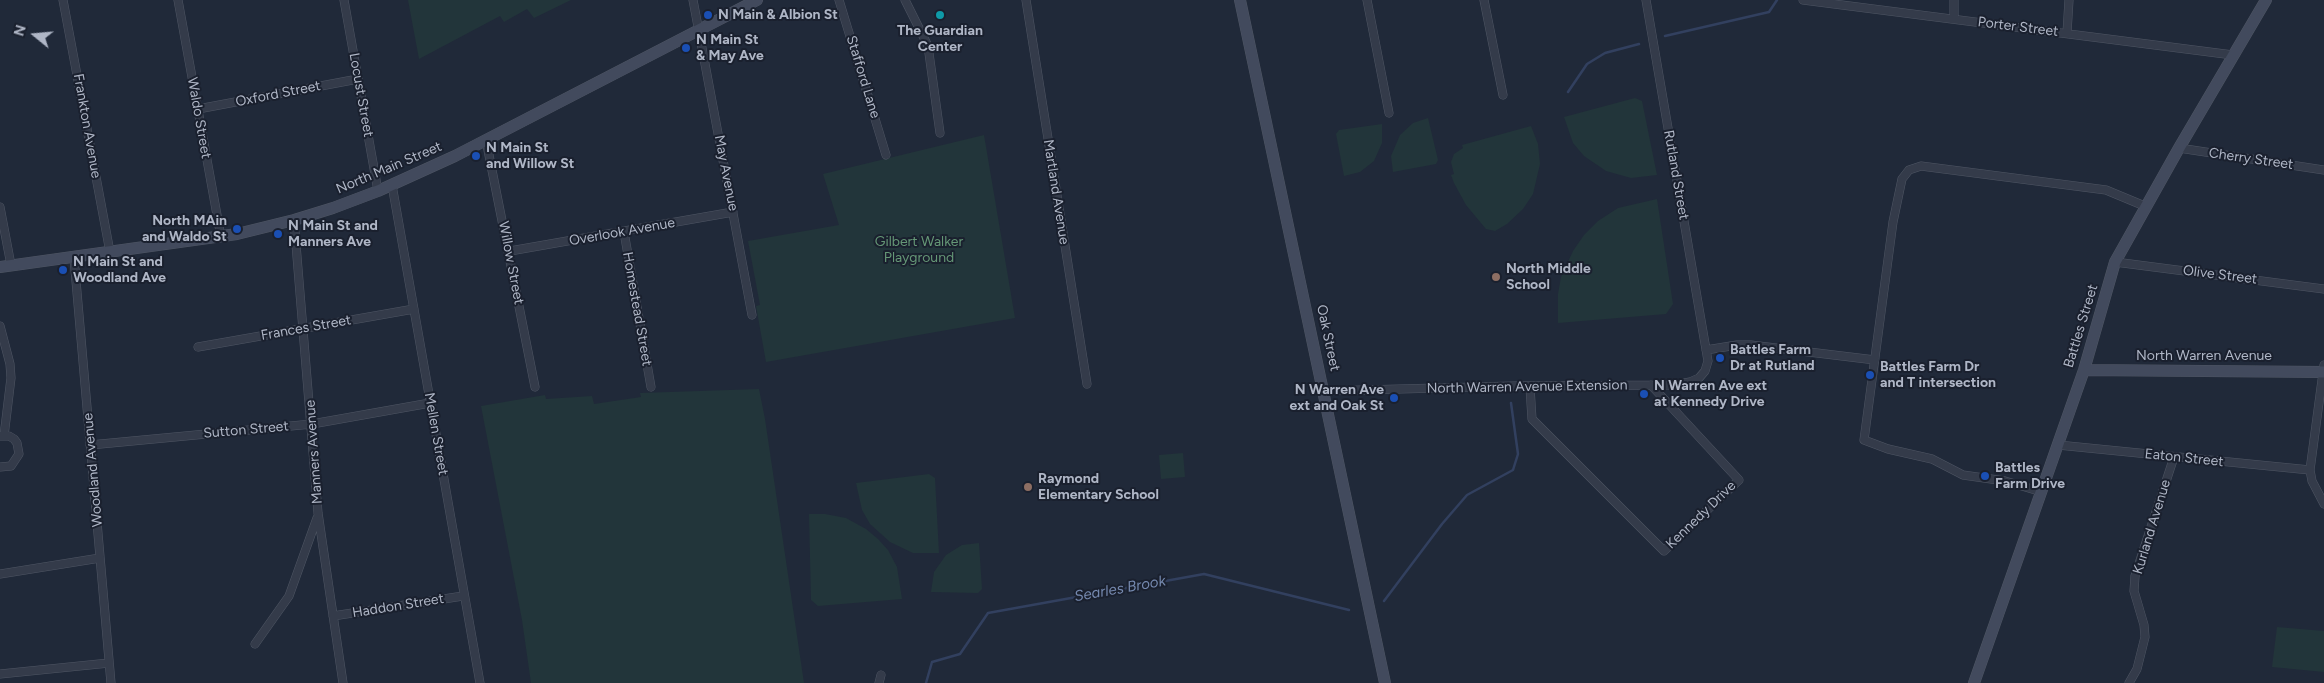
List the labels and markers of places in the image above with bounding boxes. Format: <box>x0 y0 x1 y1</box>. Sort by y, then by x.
place label: N Main & Albion St <box>718 7 838 23</box>
marker: N Main & Albion St <box>702 9 714 21</box>
marker: The Guardian Center <box>934 9 946 21</box>
place label: The Guardian Center <box>897 23 983 56</box>
place label: N Main St & May Ave <box>696 32 764 64</box>
marker: N Main St & May Ave <box>680 42 692 54</box>
place label: N Main St and Willow St <box>486 140 574 172</box>
marker: N Main St and Willow St <box>470 150 482 162</box>
place label: North MAin and Waldo St <box>142 213 227 246</box>
place label: N Main St and Manners Ave <box>288 218 378 250</box>
marker: North MAin and Waldo St <box>231 223 243 235</box>
marker: N Main St and Manners Ave <box>272 228 284 240</box>
place label: N Main St and Woodland Ave <box>73 254 166 286</box>
place label: North Middle School <box>1506 261 1591 294</box>
marker: N Main St and Woodland Ave <box>57 264 69 276</box>
marker: North Middle School <box>1490 271 1502 283</box>
place label: Battles Farm Dr at Rutland <box>1730 342 1815 374</box>
marker: Battles Farm Dr at Rutland <box>1714 352 1726 364</box>
place label: Battles Farm Dr and T intersection <box>1880 359 1996 392</box>
marker: Battles Farm Dr and T intersection <box>1864 369 1876 381</box>
place label: N Warren Ave ext at Kennedy Drive <box>1654 378 1767 411</box>
place label: N Warren Ave ext and Oak St <box>1289 382 1384 414</box>
marker: N Warren Ave ext at Kennedy Drive <box>1638 388 1650 400</box>
marker: N Warren Ave ext and Oak St <box>1388 392 1400 404</box>
place label: Battles Farm Drive <box>1995 460 2065 492</box>
marker: Battles Farm Drive <box>1979 470 1991 482</box>
place label: Raymond Elementary School <box>1038 471 1159 504</box>
marker: Raymond Elementary School <box>1022 481 1034 493</box>

